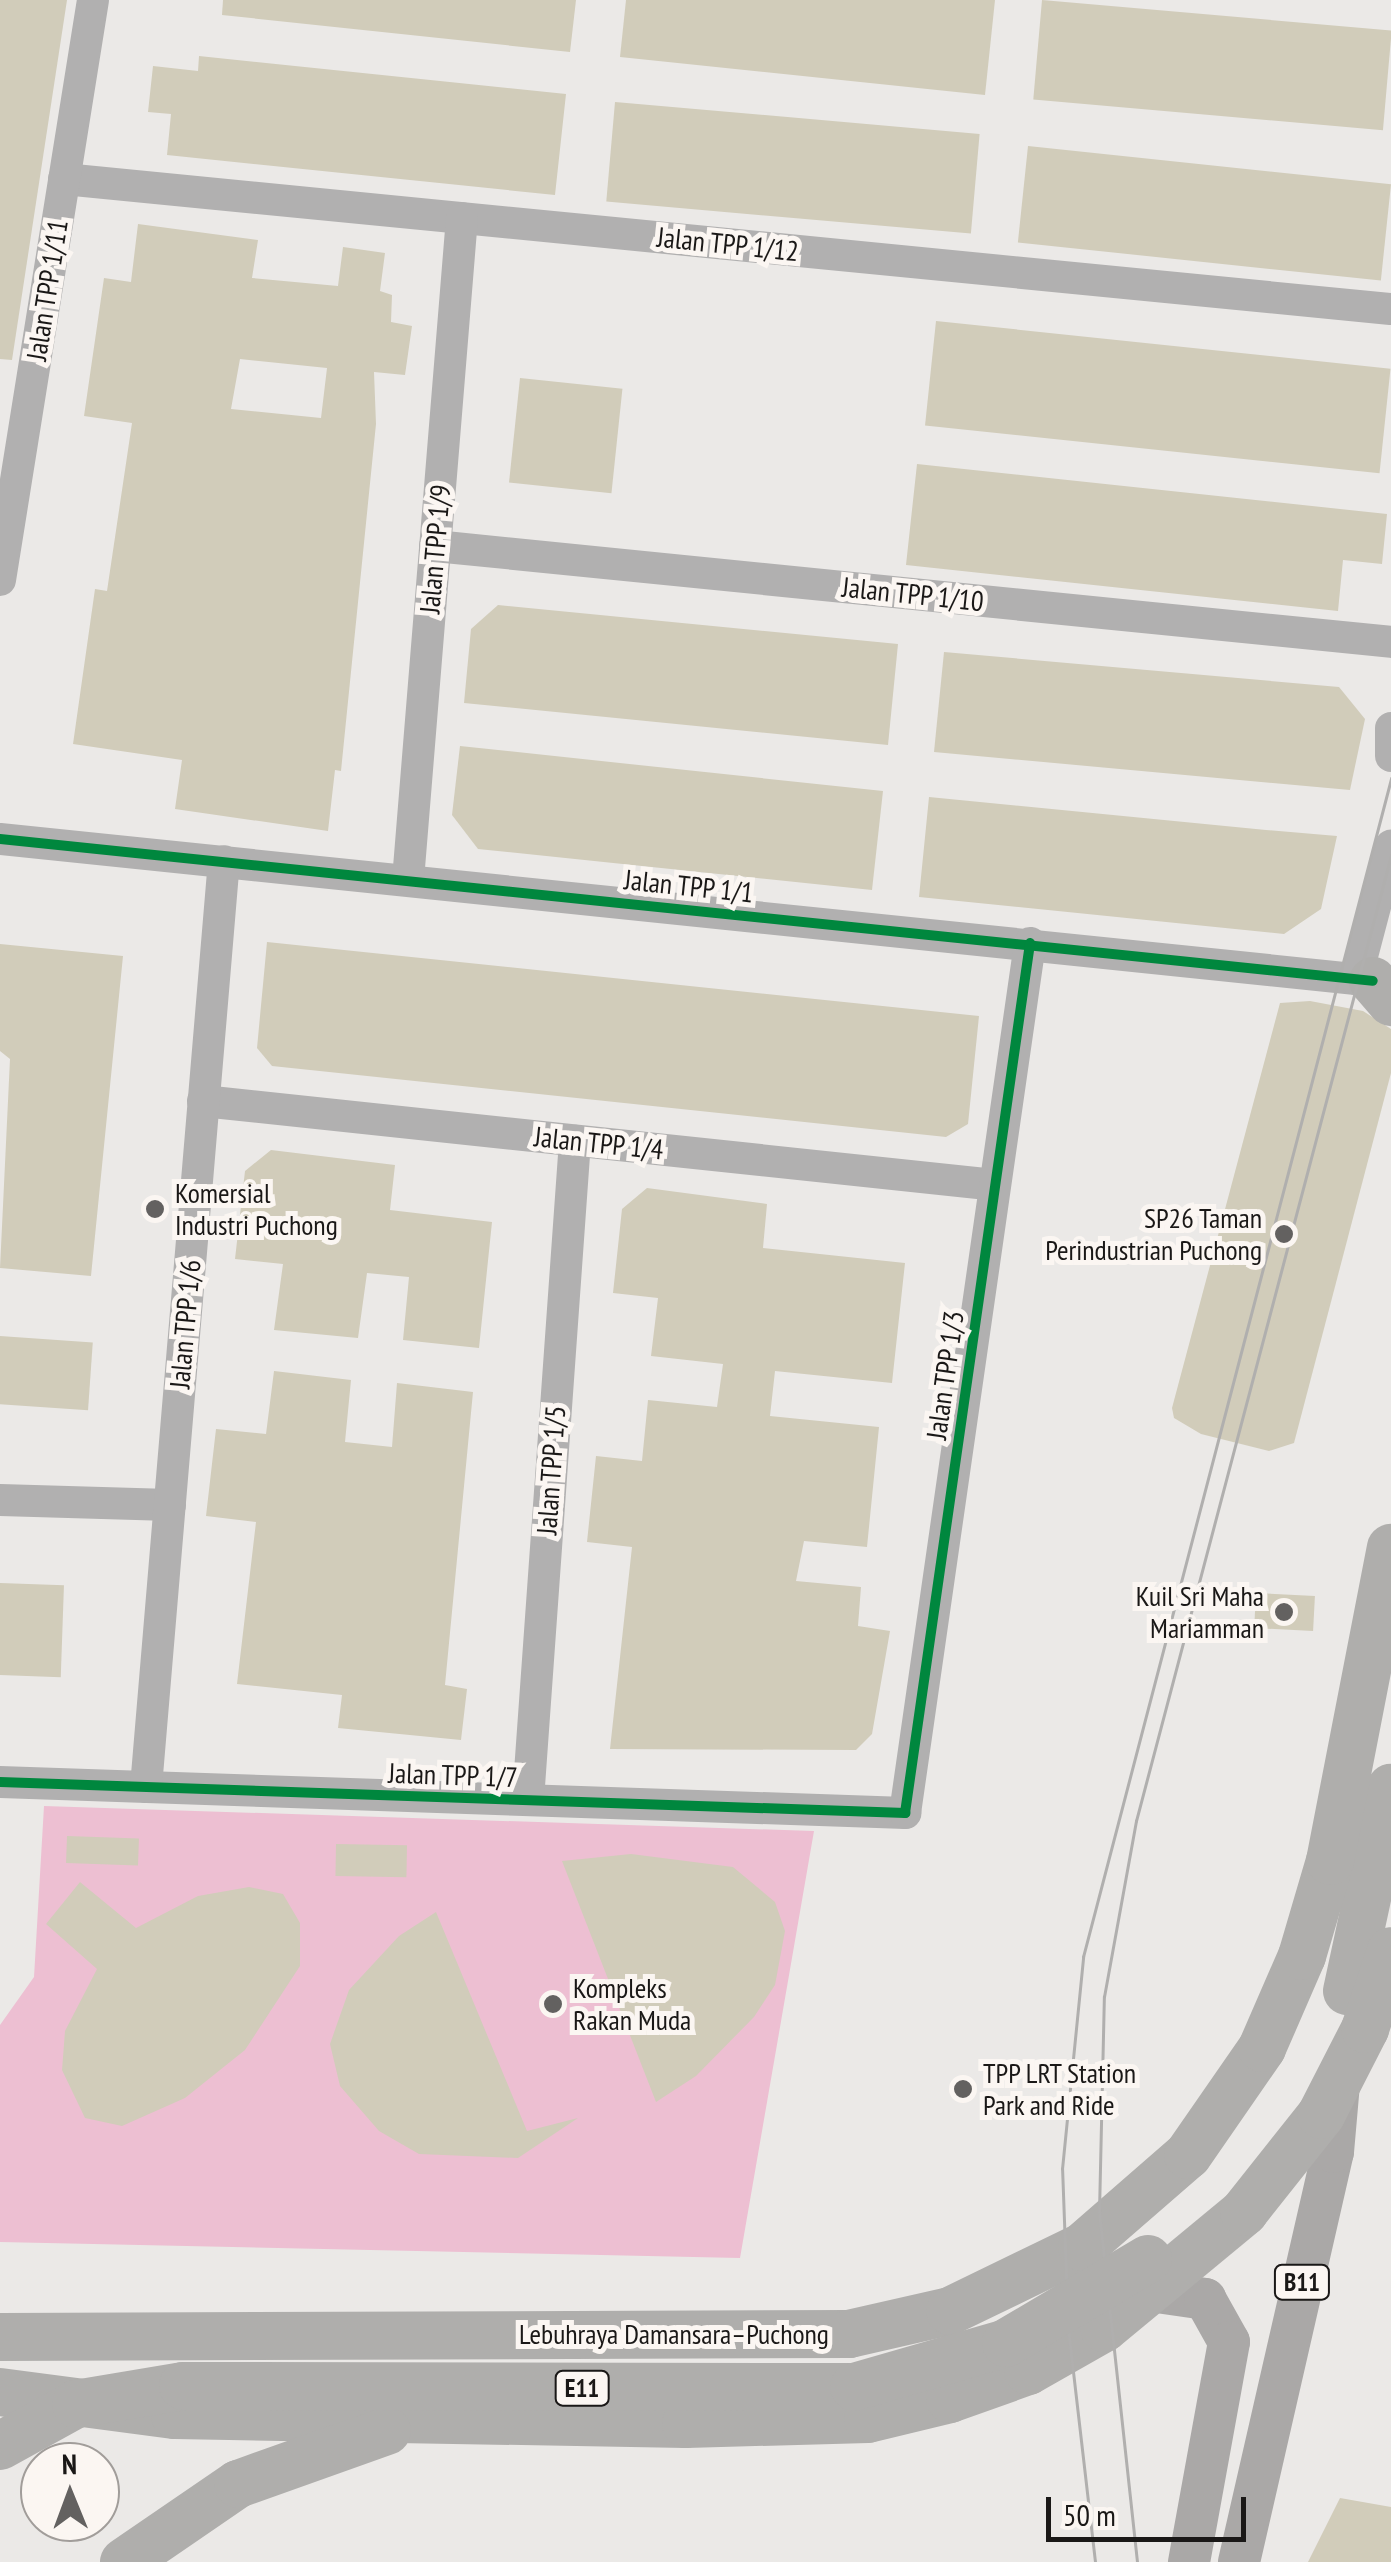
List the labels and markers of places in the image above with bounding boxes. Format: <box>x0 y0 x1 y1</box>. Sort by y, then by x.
place label: Komersial Industri Puchong <box>175 1176 338 1242</box>
marker: Komersial Industri Puchong <box>144 1198 166 1220</box>
place label: SP26 Taman Perindustrian Puchong <box>1045 1201 1262 1267</box>
marker: SP26 Taman Perindustrian Puchong <box>1271 1221 1297 1247</box>
place label: Kuil Sri Maha Mariamman <box>1136 1579 1264 1645</box>
marker: Kuil Sri Maha Mariamman <box>1273 1601 1295 1623</box>
place label: Kompleks Rakan Muda <box>573 1971 691 2037</box>
marker: Kompleks Rakan Muda <box>542 1993 564 2015</box>
place label: TPP LRT Station Park and Ride <box>983 2056 1138 2122</box>
marker: TPP LRT Station Park and Ride <box>952 2078 974 2100</box>

